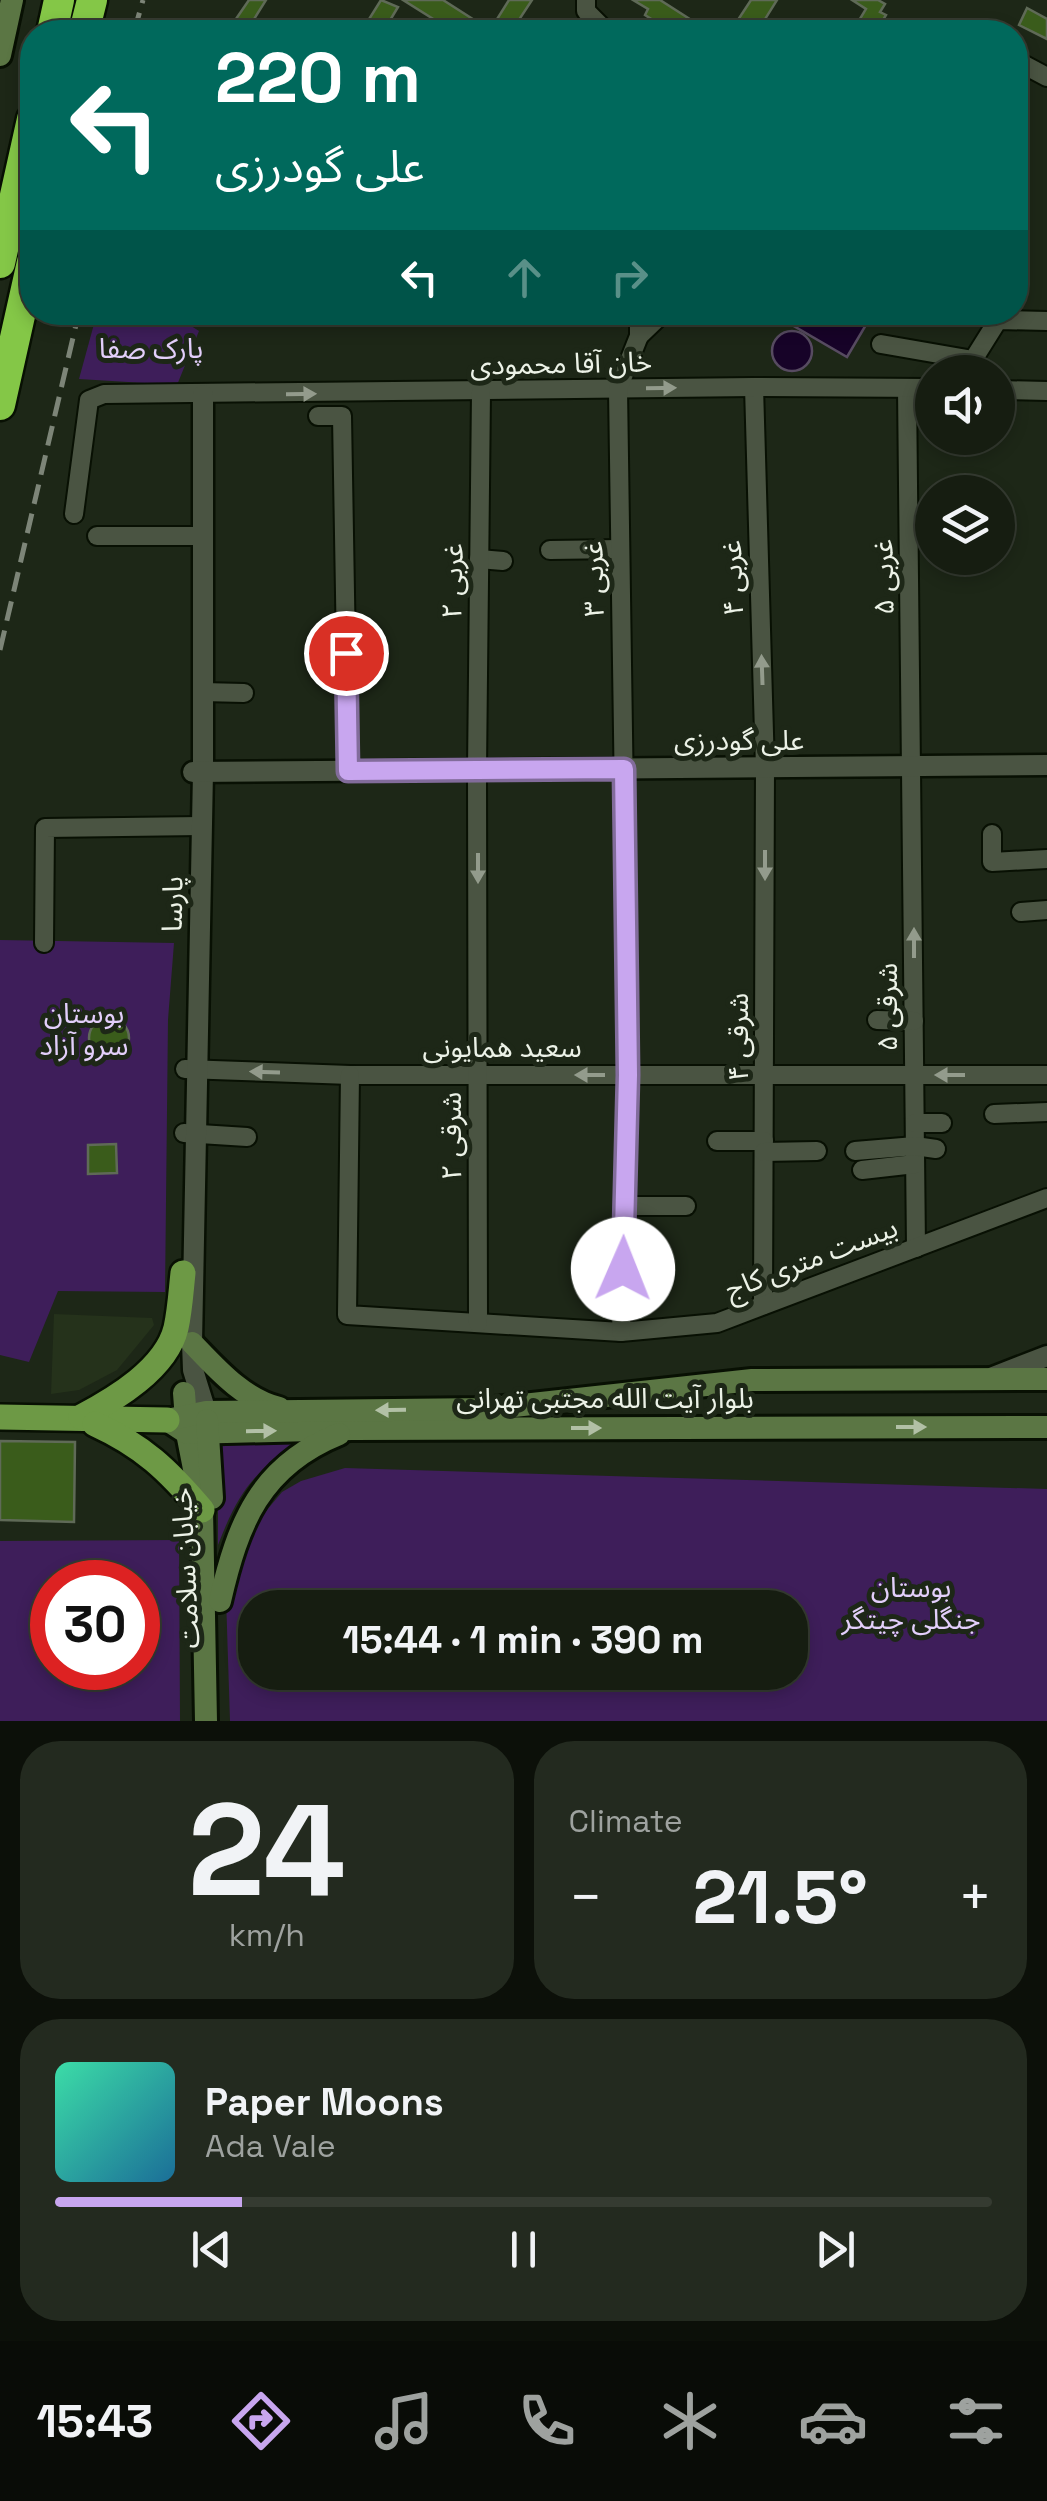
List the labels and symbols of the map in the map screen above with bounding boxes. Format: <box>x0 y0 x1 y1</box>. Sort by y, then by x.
park label: پارک صفا <box>99 330 203 366</box>
street label: خان آقا محمودی <box>470 343 652 383</box>
one-way arrow <box>645 380 677 396</box>
one-way arrow <box>285 386 317 402</box>
street label: ۵ غربی <box>864 539 902 615</box>
street label: ۴ غربی <box>713 540 751 616</box>
street label: ۳ غربی <box>574 541 612 617</box>
street label: ۲ غربی <box>433 543 471 619</box>
pin <box>304 611 389 696</box>
one-way arrow <box>754 654 770 686</box>
street label: علی گودرزی <box>674 722 804 758</box>
one-way arrow <box>757 850 773 882</box>
one-way arrow <box>470 852 486 884</box>
street label: پارسا <box>154 876 191 932</box>
one-way arrow <box>906 926 922 958</box>
street label: ۵ شرقی <box>869 963 905 1051</box>
street label: ۴ شرقی <box>720 993 756 1081</box>
park label: بوستان سرو آزاد <box>40 995 128 1063</box>
street label: سعید همایونی <box>422 1029 582 1065</box>
one-way arrow <box>248 1063 280 1079</box>
one-way arrow <box>573 1067 605 1083</box>
one-way arrow <box>933 1067 965 1083</box>
street label: ۲ شرقی <box>433 1092 469 1180</box>
street label: بیست متری کاج <box>720 1209 903 1310</box>
position arrow <box>571 1217 675 1321</box>
street label: بلوار آیت الله مجتبی تهرانی <box>456 1380 754 1416</box>
one-way arrow <box>375 1402 407 1418</box>
one-way arrow <box>895 1419 927 1435</box>
one-way arrow <box>570 1420 602 1436</box>
one-way arrow <box>245 1423 277 1439</box>
street label: خیابان سلامت <box>163 1487 207 1649</box>
speed limit sign: 30 <box>30 1560 160 1690</box>
park label: بوستان جنگلی چیتگر <box>840 1569 981 1637</box>

